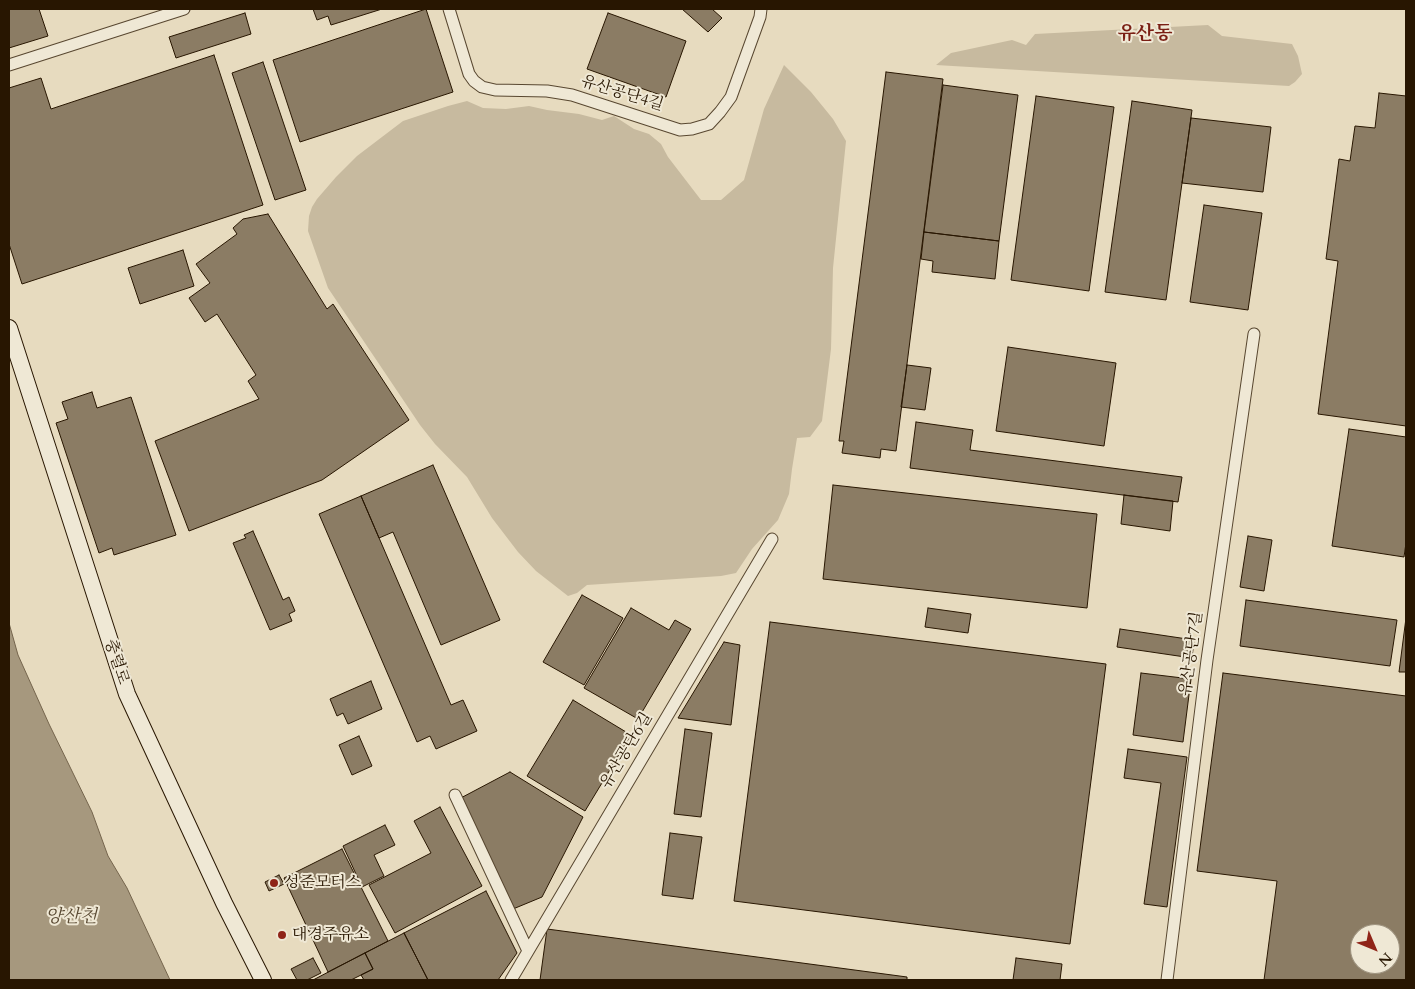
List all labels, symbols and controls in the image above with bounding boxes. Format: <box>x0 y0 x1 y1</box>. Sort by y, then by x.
district label: 유산동 <box>1117 24 1173 46</box>
street label: 유산공단4길 <box>578 72 666 116</box>
street label: 유산공단7길 <box>1177 610 1207 698</box>
street label: 충렬로 <box>100 637 132 687</box>
street label: 유산공단6길 <box>597 709 657 793</box>
place label: 성준모터스 <box>284 873 361 893</box>
marker: 성준모터스 <box>268 877 280 889</box>
water label: 양산천 <box>45 907 97 929</box>
north arrow <box>1350 924 1400 974</box>
place label: 대경주유소 <box>292 925 369 945</box>
marker: 대경주유소 <box>276 929 288 941</box>
text: N <box>1374 948 1396 970</box>

